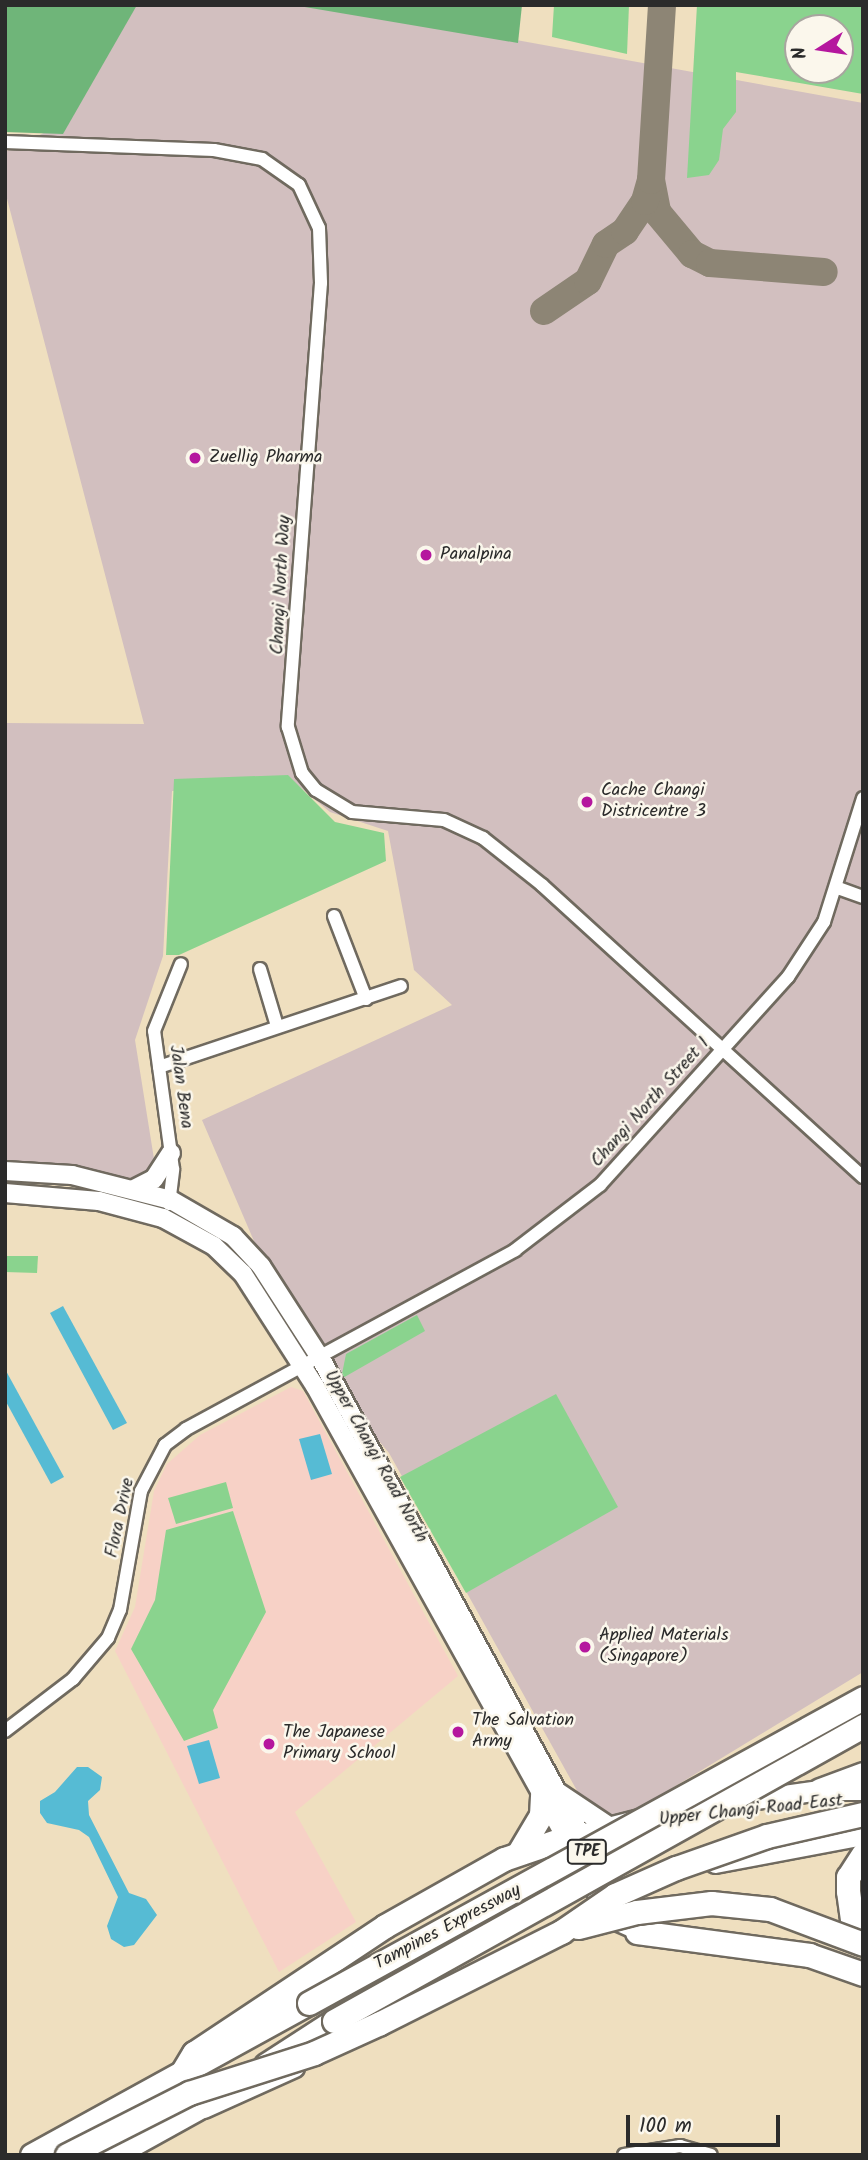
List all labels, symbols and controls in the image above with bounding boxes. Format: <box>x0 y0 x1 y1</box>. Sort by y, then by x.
north arrow <box>784 14 854 84</box>
text: N <box>784 44 816 62</box>
place label: Zuellig Pharma <box>209 447 322 469</box>
marker: Zuellig Pharma <box>187 450 203 466</box>
street label: Changi North Way <box>268 515 296 655</box>
place label: Panalpina <box>440 544 512 566</box>
marker: Panalpina <box>418 547 434 563</box>
place label: Cache Changi Districentre 3 <box>601 781 706 824</box>
marker: Cache Changi Districentre 3 <box>579 794 595 810</box>
street label: Changi North Street 1 <box>587 1034 715 1172</box>
street label: Jalan Bena <box>163 1044 197 1130</box>
street label: Upper Changi Road North <box>319 1367 431 1547</box>
street label: Flora Drive <box>102 1476 140 1560</box>
place label: Applied Materials (Singapore) <box>599 1626 729 1668</box>
marker: Applied Materials (Singapore) <box>577 1639 593 1655</box>
place label: The Salvation Army <box>472 1711 574 1754</box>
place label: The Japanese Primary School <box>283 1723 395 1766</box>
marker: The Salvation Army <box>450 1724 466 1740</box>
marker: The Japanese Primary School <box>261 1736 277 1752</box>
street label: Upper Changi Road East <box>658 1791 844 1831</box>
road number: TPE <box>566 1840 608 1864</box>
street label: Tampines Expressway <box>371 1880 525 1976</box>
scale bar <box>630 2100 784 2144</box>
text: 100 m <box>639 2110 692 2143</box>

